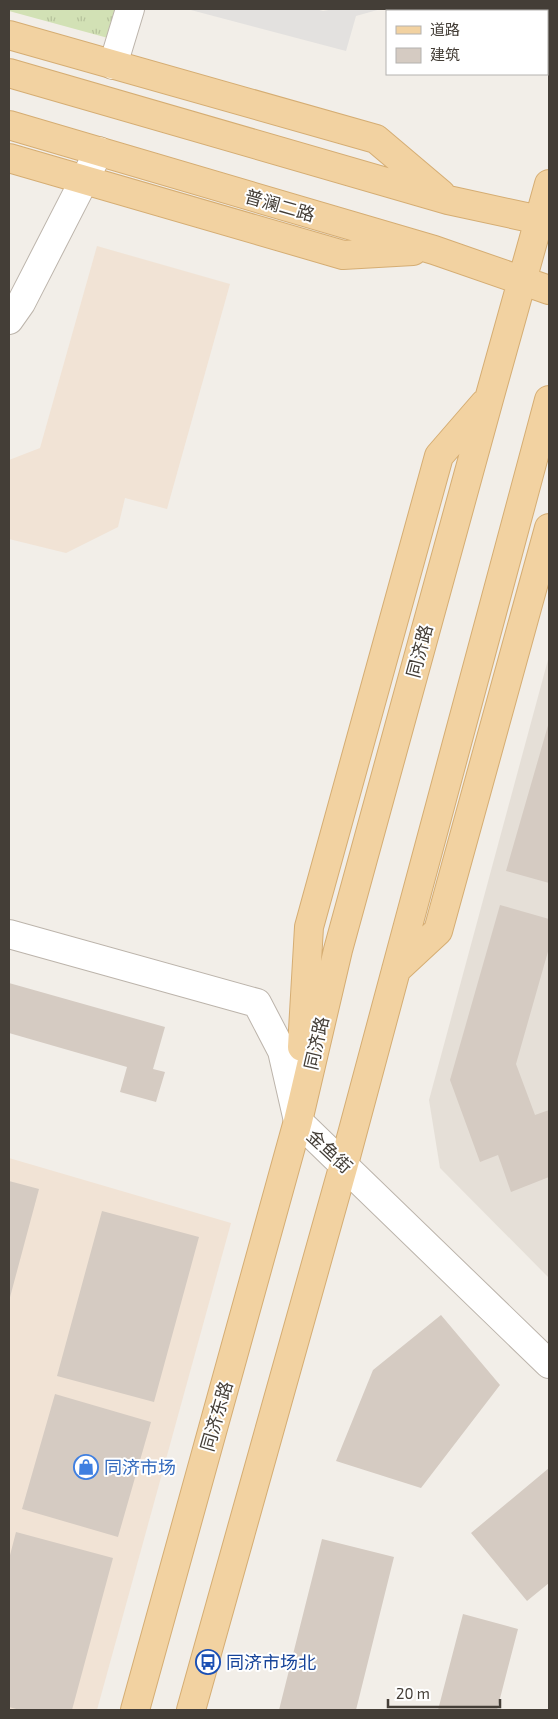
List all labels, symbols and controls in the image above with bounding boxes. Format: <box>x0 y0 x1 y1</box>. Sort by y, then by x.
legend <box>386 10 548 75</box>
text: 道路 <box>430 20 460 38</box>
text: 建筑 <box>430 45 460 63</box>
street label: 普澜二路 <box>242 185 318 225</box>
street label: 同济路 <box>401 622 437 680</box>
street label: 同济路 <box>299 1014 333 1072</box>
street label: 金鱼街 <box>303 1125 357 1177</box>
street label: 同济东路 <box>196 1378 236 1454</box>
shop icon: 同济市场 <box>73 1454 99 1480</box>
place label: 同济市场 <box>104 1456 176 1478</box>
bus stop icon: 同济市场北 <box>195 1649 221 1675</box>
place label: 同济市场北 <box>226 1651 316 1673</box>
scale bar <box>388 1676 500 1708</box>
text: 20 m <box>396 1684 430 1702</box>

